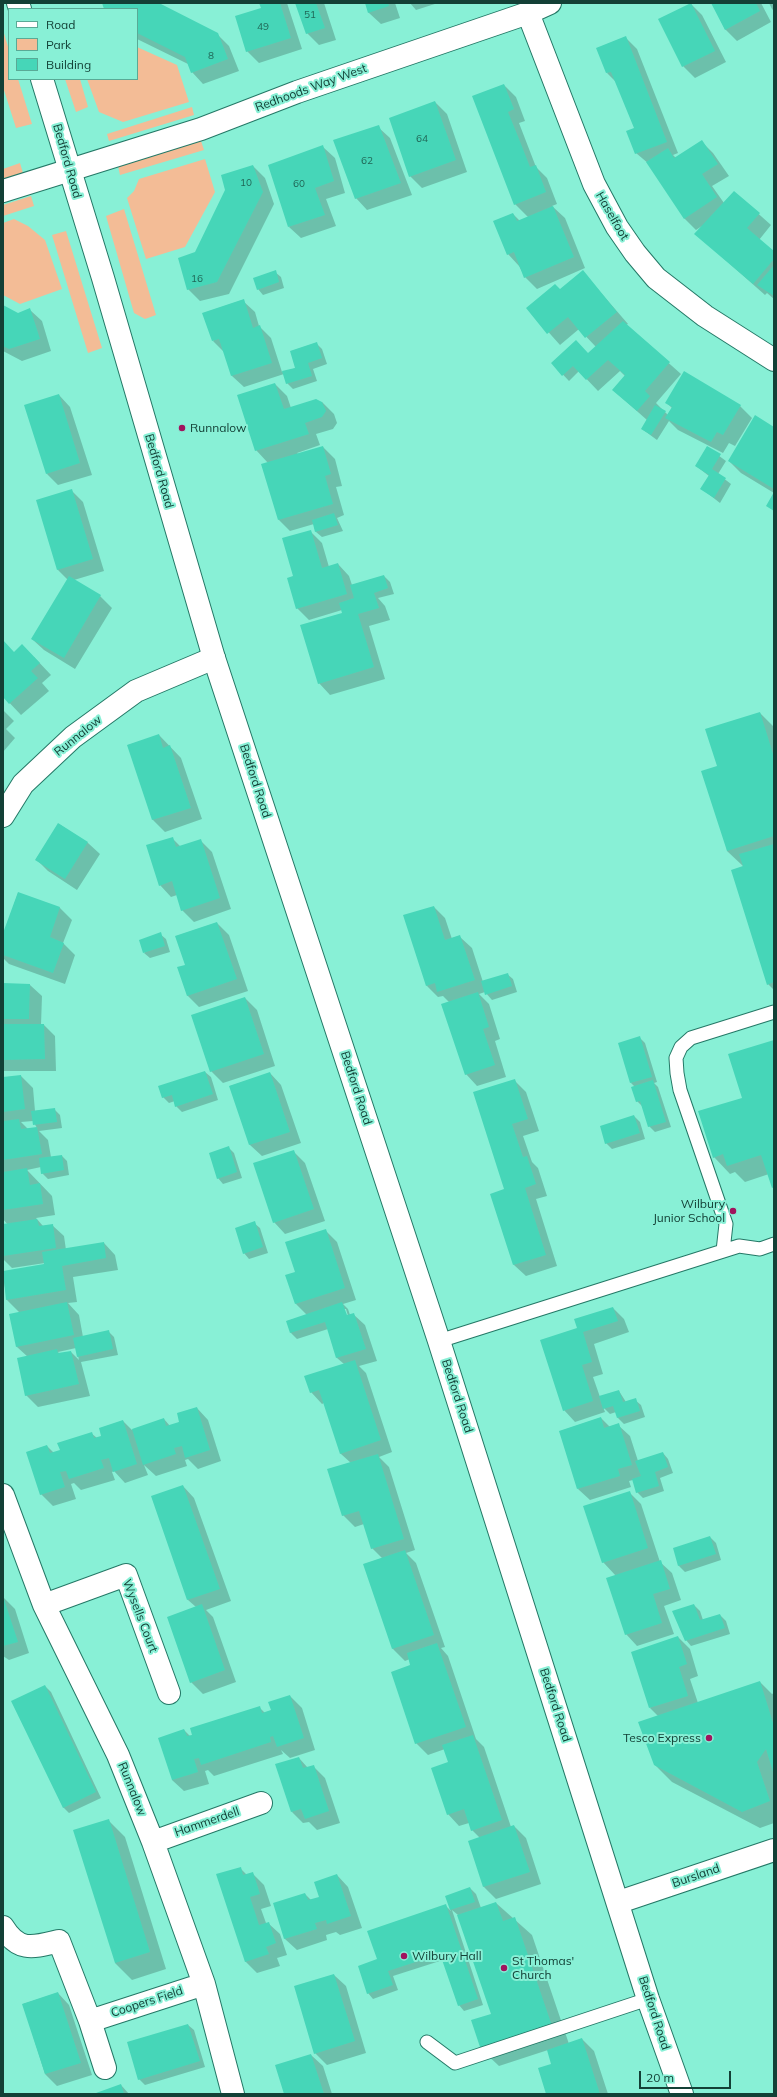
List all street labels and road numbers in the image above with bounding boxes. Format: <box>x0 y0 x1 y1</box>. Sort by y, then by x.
street label: Redhoods Way West <box>253 61 369 115</box>
street label: Bedford Road <box>50 122 84 200</box>
street label: Haselfoot <box>592 189 632 243</box>
street label: Bedford Road <box>142 432 176 510</box>
street label: Runnalow <box>51 713 105 759</box>
street label: Bedford Road <box>236 742 274 820</box>
street label: Bedford Road <box>337 1049 375 1127</box>
street label: Bedford Road <box>438 1357 476 1435</box>
street label: Wysells Court <box>119 1577 161 1655</box>
street label: Bedford Road <box>536 1666 574 1744</box>
street label: Runnalow <box>115 1760 149 1818</box>
street label: Hammerdell <box>173 1804 241 1840</box>
street label: Bursland <box>670 1861 722 1891</box>
street label: Bedford Road <box>635 1974 673 2052</box>
street label: Coopers Field <box>109 1984 185 2020</box>

